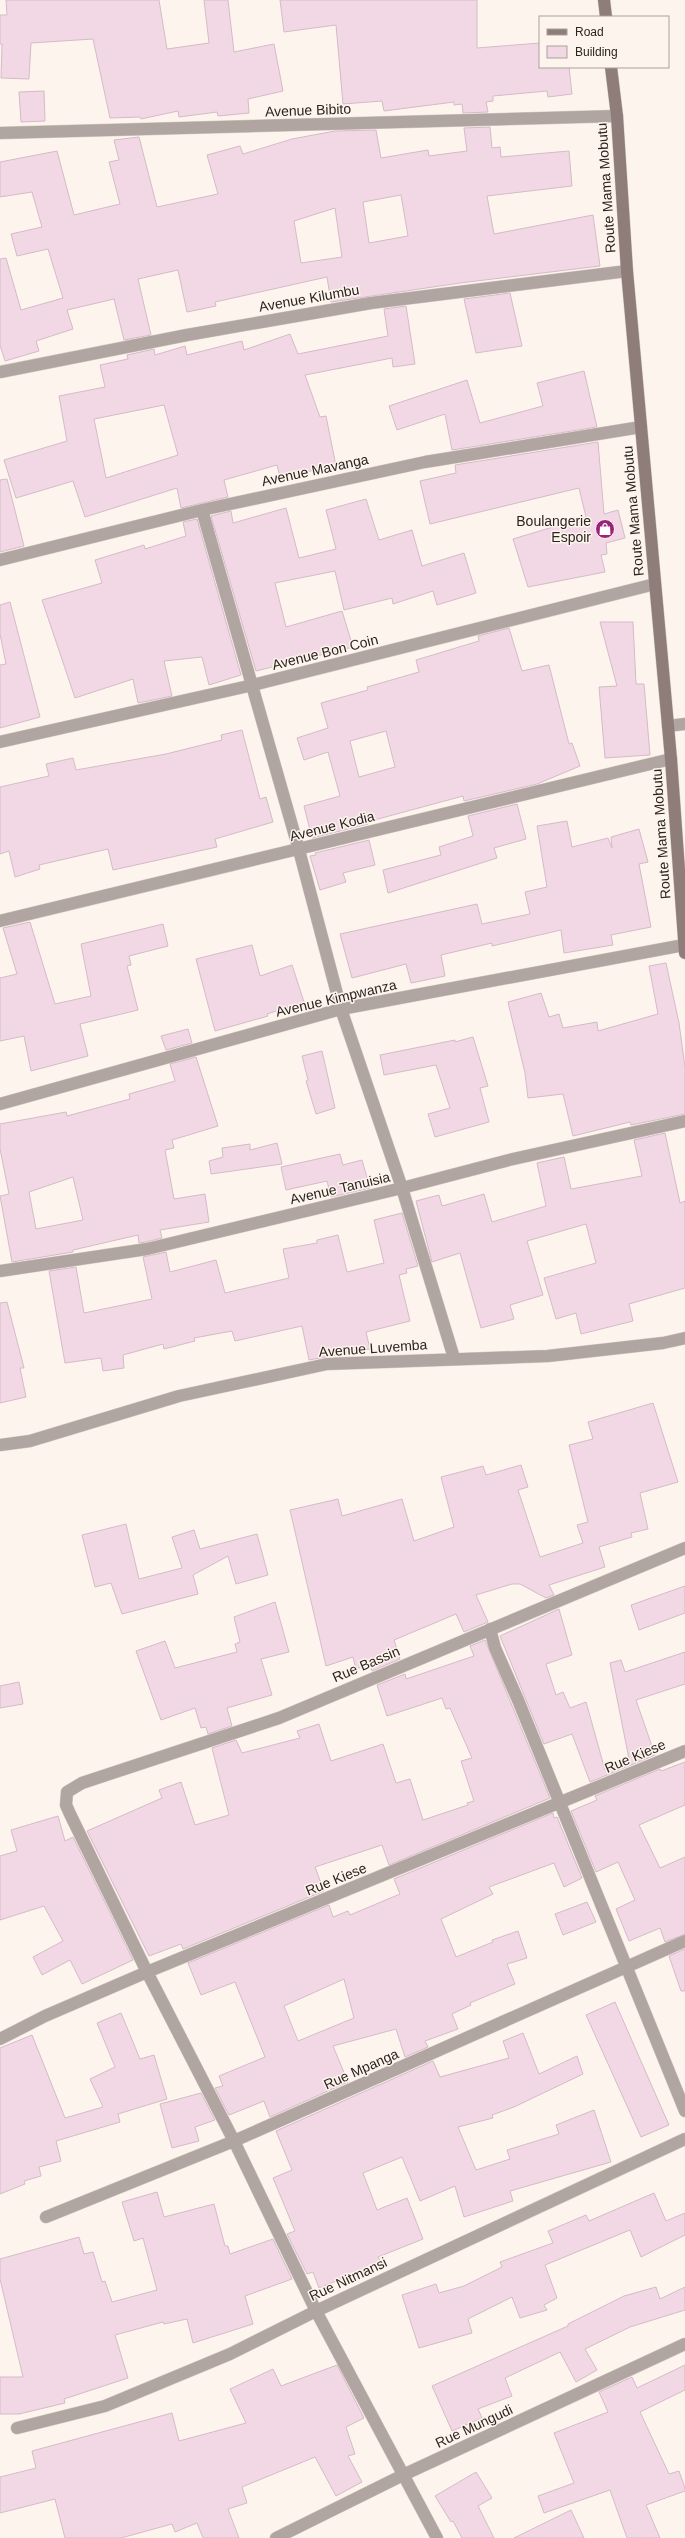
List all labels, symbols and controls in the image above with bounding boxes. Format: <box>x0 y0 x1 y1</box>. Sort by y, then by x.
legend <box>539 16 669 68</box>
text: Road <box>575 25 604 39</box>
text: Building <box>575 45 618 59</box>
street label: Avenue Bibito <box>265 100 352 119</box>
street label: Route Mama Mobutu <box>593 122 619 254</box>
street label: Avenue Kilumbu <box>258 281 360 315</box>
street label: Route Mama Mobutu <box>619 445 647 577</box>
street label: Avenue Mavanga <box>260 451 370 489</box>
place label: Boulangerie Espoir <box>516 513 591 545</box>
shop icon: Boulangerie Espoir <box>594 518 616 540</box>
street label: Avenue Bon Coin <box>270 631 380 673</box>
street label: Route Mama Mobutu <box>648 768 674 900</box>
street label: Avenue Kodia <box>288 808 376 844</box>
street label: Avenue Kimpwanza <box>274 976 398 1020</box>
street label: Avenue Tanuisia <box>288 1169 392 1207</box>
street label: Avenue Luvemba <box>318 1336 428 1360</box>
street label: Rue Bassin <box>330 1643 402 1685</box>
street label: Rue Kiese <box>602 1736 668 1776</box>
street label: Rue Kiese <box>303 1859 369 1899</box>
street label: Rue Mpanga <box>321 2045 401 2093</box>
street label: Rue Nitmansi <box>307 2254 389 2304</box>
street label: Rue Mungudi <box>433 2401 515 2451</box>

